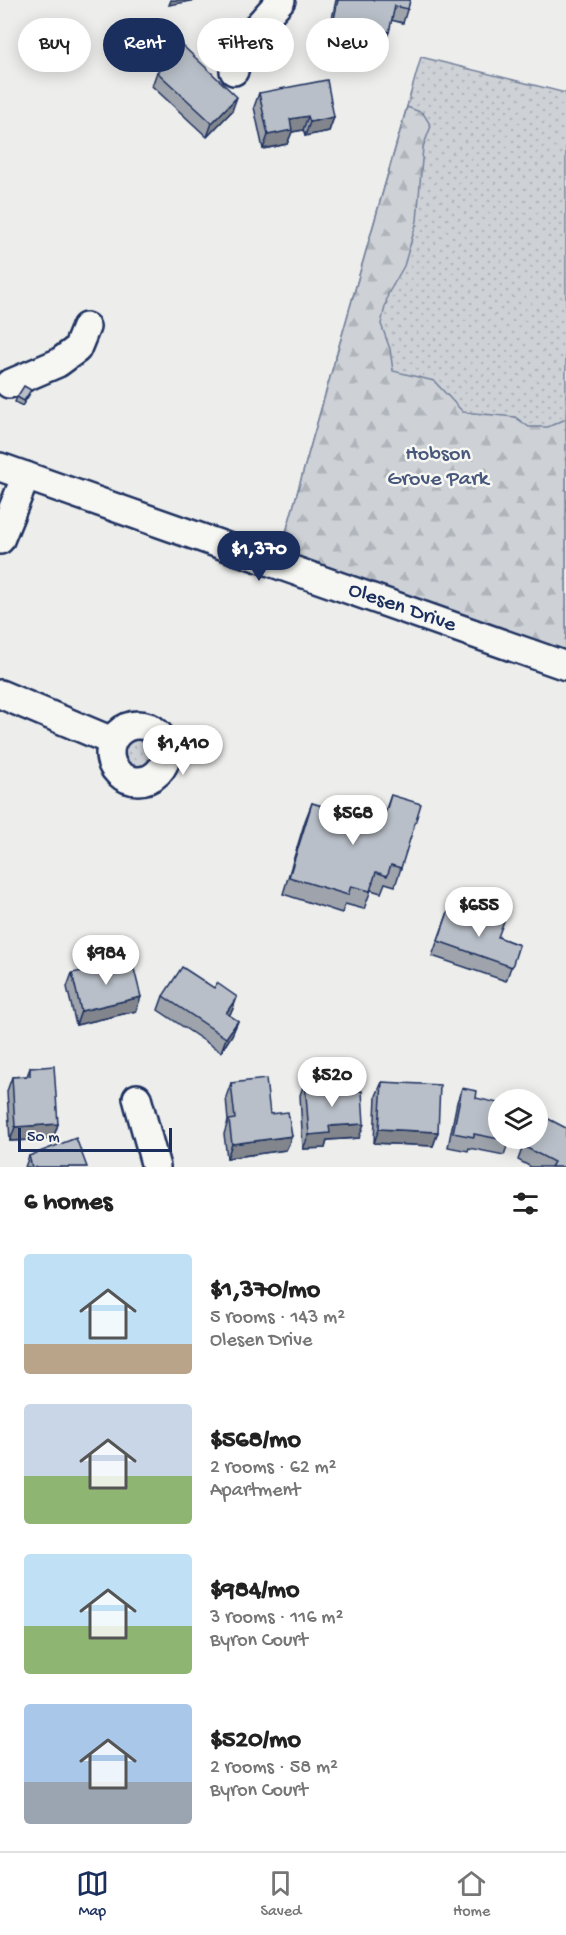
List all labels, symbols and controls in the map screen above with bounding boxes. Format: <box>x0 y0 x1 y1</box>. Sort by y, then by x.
chip: Buy <box>18 18 91 72</box>
chip: Rent <box>103 18 185 72</box>
chip: Filters <box>197 18 294 72</box>
chip: New <box>306 18 389 72</box>
park label: Hobson Grove Park <box>387 442 491 493</box>
pin: $1,370 <box>210 531 308 582</box>
text: $1,370 <box>231 539 287 562</box>
street label: Olesen Drive <box>344 577 460 639</box>
pin: $1,410 <box>134 725 232 776</box>
text: $1,410 <box>157 733 209 756</box>
pin: $568 <box>317 795 389 846</box>
text: $568 <box>333 803 373 826</box>
pin: $655 <box>443 887 515 938</box>
text: $655 <box>459 895 499 918</box>
pin: $984 <box>70 935 142 986</box>
text: $984 <box>86 943 126 966</box>
pin: $520 <box>296 1057 368 1108</box>
text: $520 <box>312 1065 352 1088</box>
map controls <box>488 1089 548 1149</box>
button: layers <box>488 1089 548 1149</box>
scale bar <box>18 1125 172 1152</box>
text: 50 m <box>27 1129 60 1148</box>
icon: filters <box>509 1187 542 1220</box>
text: 6 homes <box>24 1188 112 1219</box>
text: $1,370/mo <box>210 1276 320 1307</box>
icon: home <box>72 1278 144 1350</box>
text: 5 rooms · 143 m² <box>210 1307 345 1330</box>
text: Olesen Drive <box>210 1330 312 1353</box>
text: $568/mo <box>210 1426 301 1457</box>
icon: home <box>72 1428 144 1500</box>
text: 2 rooms · 62 m² <box>210 1457 337 1480</box>
text: Apartment <box>210 1480 300 1503</box>
text: $984/mo <box>210 1576 299 1607</box>
icon: home <box>72 1578 144 1650</box>
text: 3 rooms · 116 m² <box>210 1607 343 1630</box>
text: Byron Court <box>210 1630 308 1653</box>
text: $520/mo <box>210 1726 301 1757</box>
icon: home <box>72 1728 144 1800</box>
text: 2 rooms · 58 m² <box>210 1757 338 1780</box>
text: Byron Court <box>210 1780 308 1803</box>
tab: Map <box>76 1867 109 1922</box>
tab: Saved <box>260 1867 301 1922</box>
tab: Home <box>453 1867 490 1922</box>

